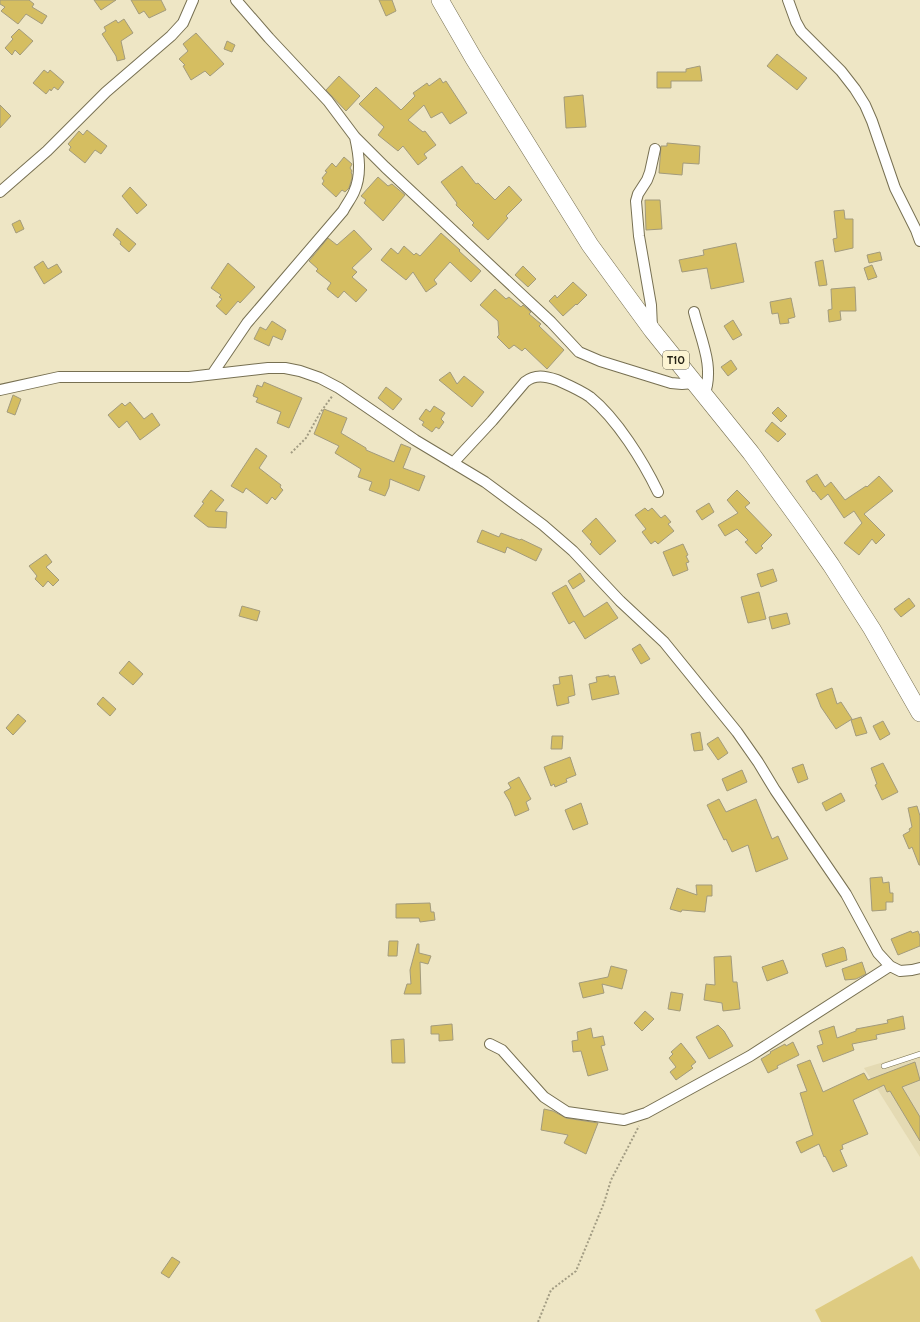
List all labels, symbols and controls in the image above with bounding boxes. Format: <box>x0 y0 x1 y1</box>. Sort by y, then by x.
road number: T10 <box>663 351 689 369</box>

